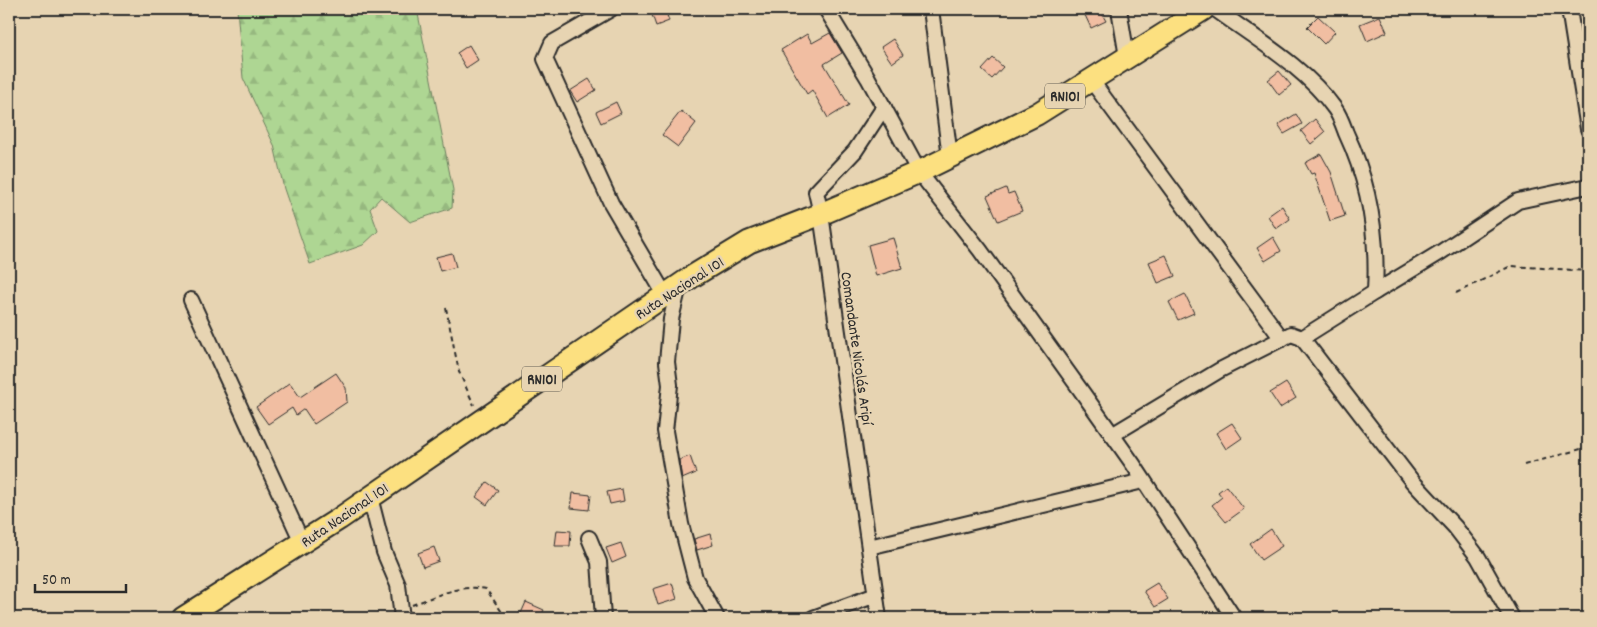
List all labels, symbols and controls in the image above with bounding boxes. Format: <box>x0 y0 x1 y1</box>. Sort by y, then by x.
road number: RN101 <box>1045 84 1085 108</box>
street label: Ruta Nacional 101 <box>631 252 729 326</box>
street label: Comandante Nicolás Aripí <box>833 270 878 427</box>
road number: RN101 <box>522 366 562 392</box>
street label: Ruta Nacional 101 <box>297 478 394 554</box>
scale bar <box>35 562 126 594</box>
text: 50 m <box>42 570 71 592</box>

